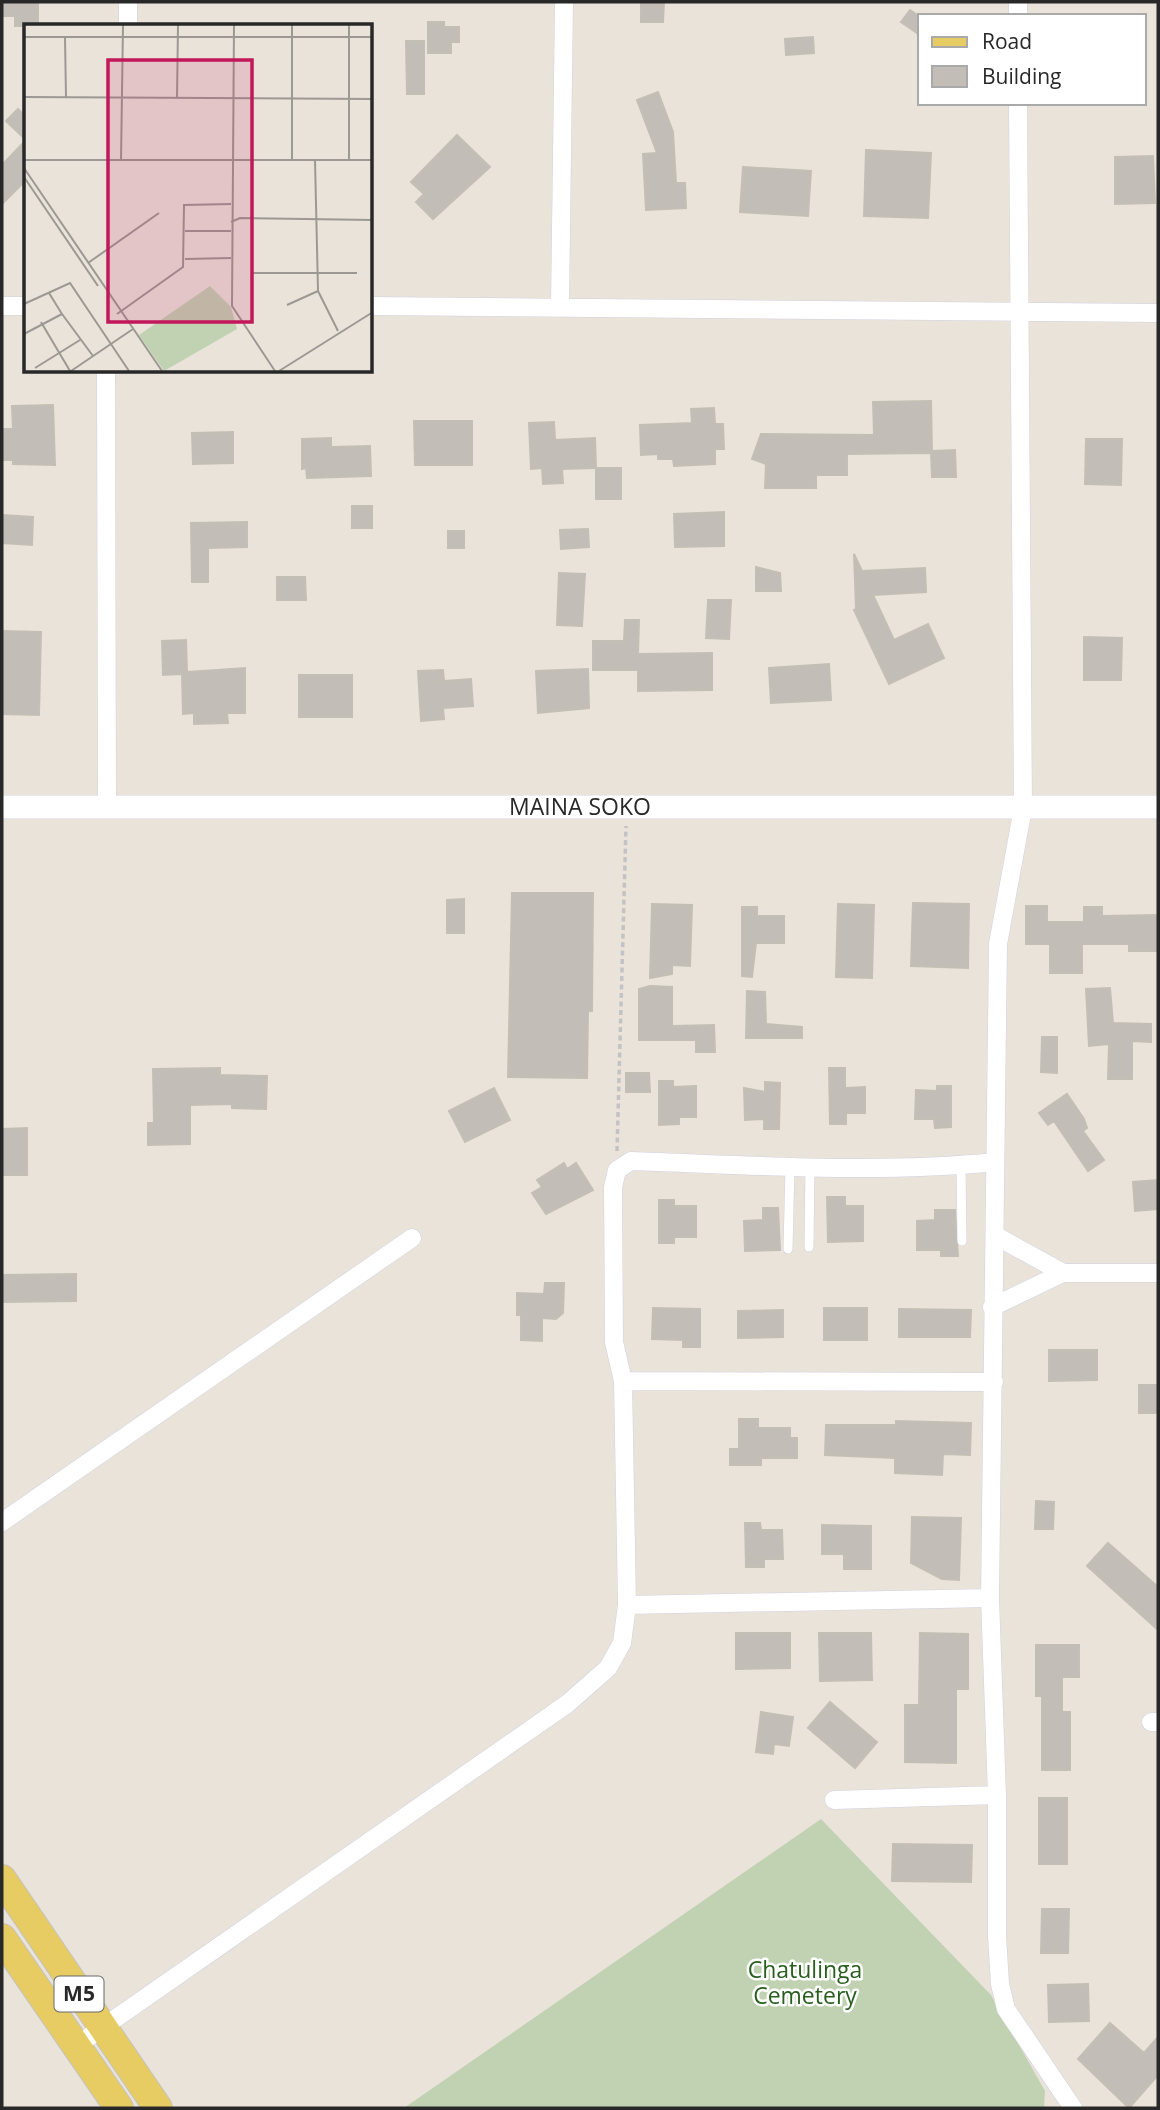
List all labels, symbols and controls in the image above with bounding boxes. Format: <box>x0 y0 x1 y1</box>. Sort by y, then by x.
legend <box>918 14 1146 105</box>
inset map <box>24 24 373 373</box>
text: Road <box>982 27 1032 55</box>
text: Building <box>982 62 1061 90</box>
street label: MAINA SOKO <box>509 790 651 822</box>
park label: Chatulinga Cemetery <box>748 1953 862 2011</box>
road number: M5 <box>55 1976 104 2011</box>

